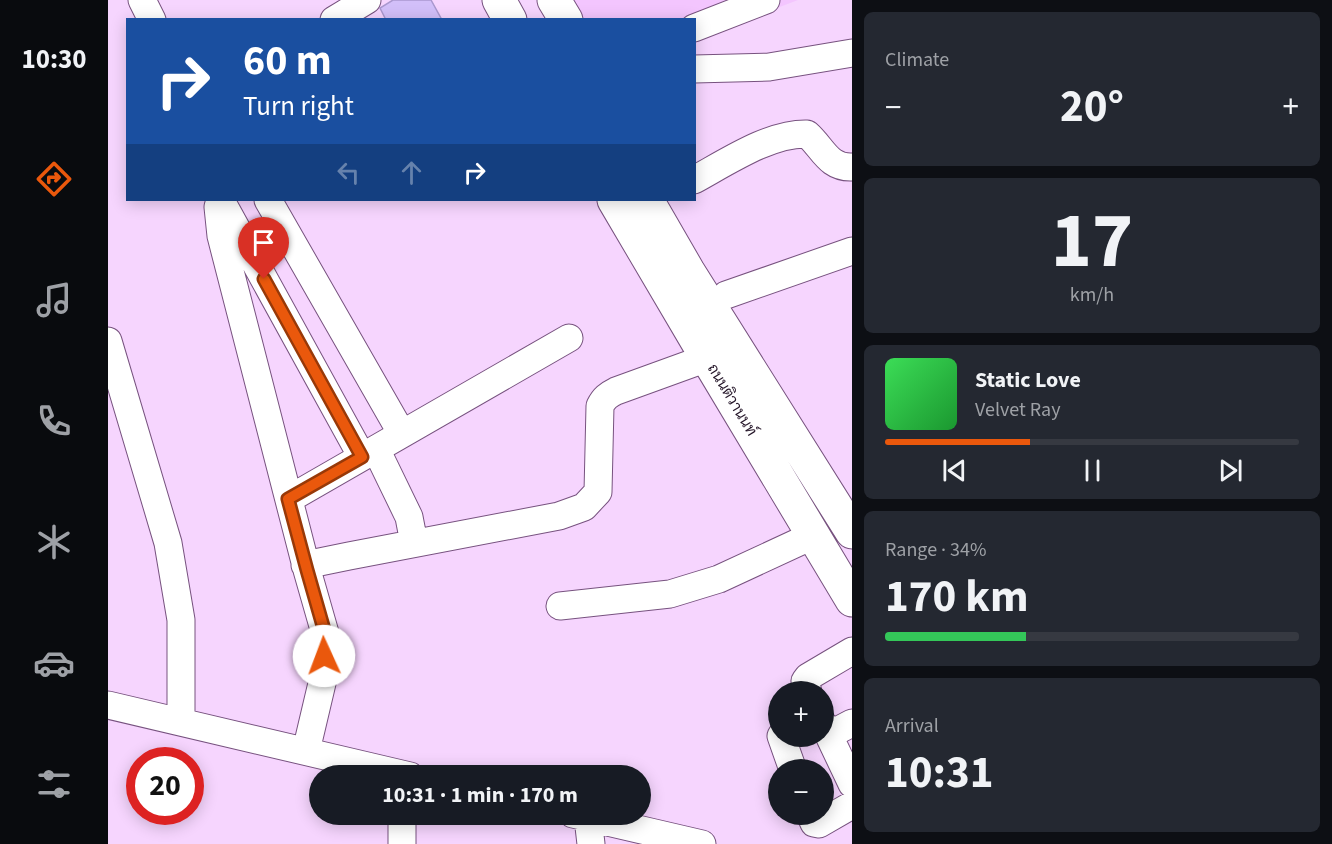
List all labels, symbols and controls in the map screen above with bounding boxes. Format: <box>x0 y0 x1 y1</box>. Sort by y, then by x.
text: 60 m <box>243 31 332 91</box>
text: 10:30 <box>21 40 87 79</box>
icon: right <box>144 42 222 120</box>
text: Climate <box>885 46 949 74</box>
text: 20° <box>1060 75 1124 139</box>
text: − <box>885 84 901 131</box>
text: + <box>1283 84 1299 131</box>
text: Turn right <box>243 87 354 126</box>
icon: left <box>332 156 365 189</box>
icon: ahead <box>395 156 428 189</box>
icon: right <box>458 156 491 189</box>
icon: directions <box>33 158 75 200</box>
text: 17 <box>1051 186 1133 297</box>
pin <box>238 217 289 279</box>
icon: arrive <box>247 226 280 259</box>
icon: music <box>33 279 75 321</box>
text: km/h <box>1070 281 1114 309</box>
street label: ถนนติวานนท์ <box>702 360 762 440</box>
text: Static Love <box>975 364 1081 396</box>
text: Velvet Ray <box>975 396 1061 424</box>
icon: phone <box>33 400 75 442</box>
icon: previous <box>938 454 971 487</box>
icon: pause <box>1076 454 1109 487</box>
icon: next <box>1214 454 1247 487</box>
icon: climate <box>33 521 75 563</box>
text: Range · 34% <box>885 536 986 564</box>
text: 170 km <box>885 565 1029 629</box>
position arrow <box>292 624 356 688</box>
icon: car <box>33 642 75 684</box>
map controls <box>768 681 834 825</box>
button: + <box>768 681 834 747</box>
text: Arrival <box>885 712 939 740</box>
text: 10:31 <box>885 741 994 805</box>
speed limit sign: 20 <box>126 747 204 825</box>
button: − <box>768 759 834 825</box>
icon: filters <box>33 763 75 805</box>
text: 10:31 · 1 min · 170 m <box>382 779 578 811</box>

